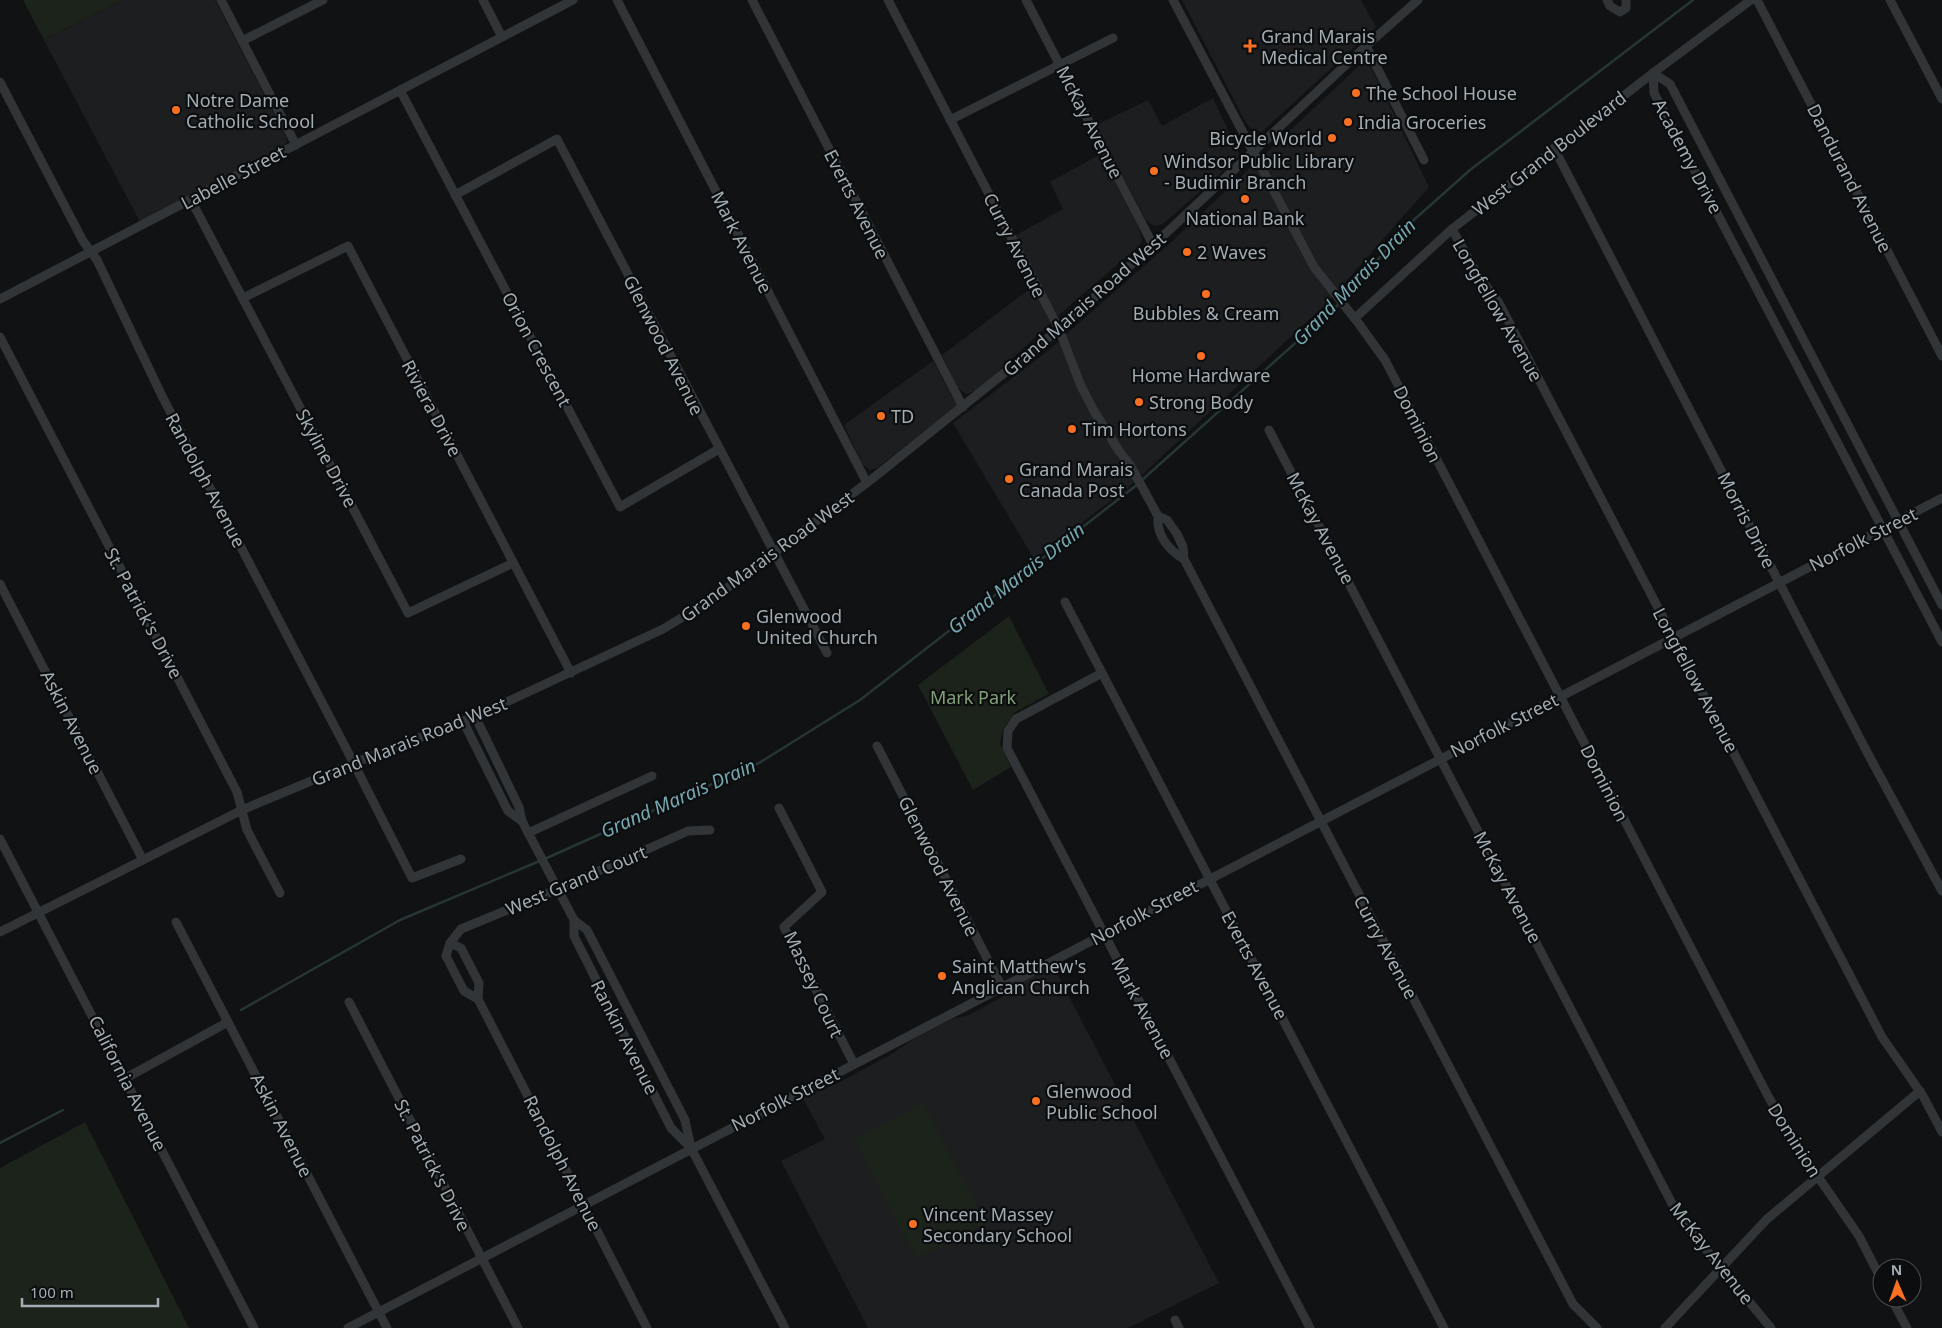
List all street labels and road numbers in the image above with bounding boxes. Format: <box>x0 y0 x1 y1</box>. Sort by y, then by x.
street label: McKay Avenue <box>1051 62 1129 182</box>
street label: West Grand Boulevard <box>1467 85 1631 221</box>
street label: Academy Drive <box>1648 94 1728 218</box>
street label: Dandurand Avenue <box>1802 100 1898 256</box>
street label: Labelle Street <box>177 139 290 215</box>
street label: Everts Avenue <box>819 145 895 263</box>
street label: Mark Avenue <box>706 187 778 297</box>
street label: Curry Avenue <box>978 189 1052 301</box>
street label: Grand Marais Road West <box>998 226 1171 381</box>
street label: Longfellow Avenue <box>1447 234 1549 386</box>
street label: Glenwood Avenue <box>618 271 710 419</box>
street label: Orion Crescent <box>497 288 578 411</box>
street label: Riviera Drive <box>396 356 468 460</box>
street label: Dominion <box>1388 381 1448 467</box>
street label: Skyline Drive <box>291 404 363 512</box>
street label: Randolph Avenue <box>160 409 252 551</box>
street label: McKay Avenue <box>1281 468 1361 588</box>
street label: Morris Drive <box>1713 468 1781 572</box>
street label: Grand Marais Road West <box>676 485 859 627</box>
street label: Norfolk Street <box>1805 501 1922 577</box>
street label: St. Patrick's Drive <box>99 543 189 683</box>
street label: Longfellow Avenue <box>1648 603 1744 757</box>
street label: Askin Avenue <box>36 666 108 778</box>
street label: Norfolk Street <box>1446 687 1563 763</box>
street label: Grand Marais Road West <box>308 691 511 791</box>
street label: Dominion <box>1575 740 1635 826</box>
street label: Glenwood Avenue <box>893 792 985 940</box>
street label: McKay Avenue <box>1468 827 1548 947</box>
street label: West Grand Court <box>502 839 651 921</box>
street label: Norfolk Street <box>1086 873 1202 950</box>
street label: Curry Avenue <box>1349 891 1423 1003</box>
street label: Everts Avenue <box>1216 906 1294 1024</box>
street label: Massey Court <box>779 927 849 1041</box>
street label: Mark Avenue <box>1106 953 1180 1063</box>
street label: Rankin Avenue <box>586 976 664 1098</box>
street label: California Avenue <box>83 1011 173 1155</box>
street label: Norfolk Street <box>727 1061 844 1137</box>
street label: Askin Avenue <box>246 1069 318 1181</box>
street label: Randolph Avenue <box>518 1091 608 1235</box>
street label: St. Patrick's Drive <box>389 1095 477 1235</box>
street label: Dominion <box>1763 1098 1827 1182</box>
street label: McKay Avenue <box>1665 1197 1759 1309</box>

